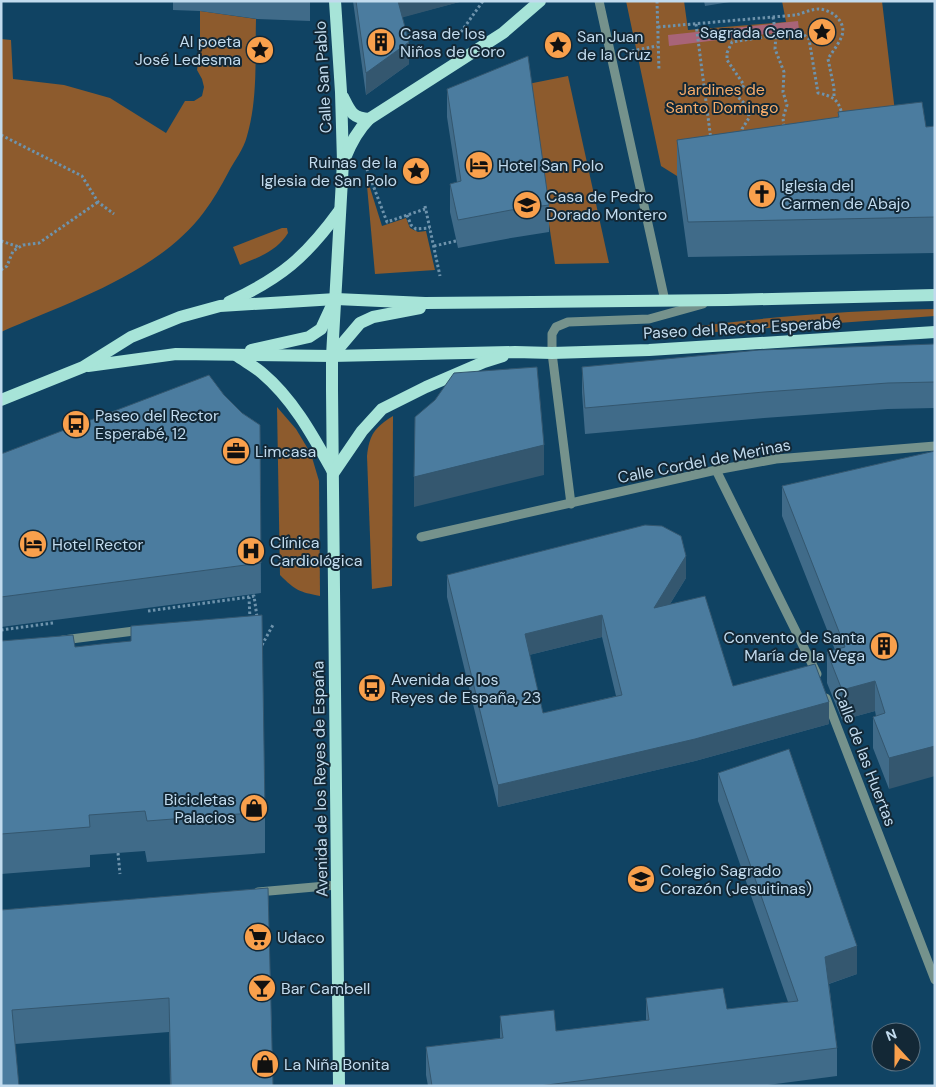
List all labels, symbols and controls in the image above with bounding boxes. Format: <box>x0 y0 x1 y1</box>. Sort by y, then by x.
place icon: Sagrada Cena <box>807 17 837 47</box>
street label: Calle San Pablo <box>310 20 336 134</box>
place label: Sagrada Cena <box>700 22 803 43</box>
place label: Casa de los Niños de Coro <box>400 23 505 62</box>
place label: San Juan de la Cruz <box>577 26 651 65</box>
building icon: Casa de los Niños de Coro <box>366 27 396 57</box>
place icon: San Juan de la Cruz <box>543 30 573 60</box>
place label: Al poeta José Ledesma <box>135 31 241 70</box>
place icon: Al poeta José Ledesma <box>245 35 275 65</box>
park label: Jardines de Santo Domingo <box>666 79 778 118</box>
hotel icon: Hotel San Polo <box>464 150 494 180</box>
place label: Ruinas de la Iglesia de San Polo <box>261 152 397 191</box>
place label: Hotel San Polo <box>498 155 604 176</box>
place icon: Ruinas de la Iglesia de San Polo <box>401 156 431 186</box>
place label: Iglesia del Carmen de Abajo <box>781 175 910 214</box>
church icon: Iglesia del Carmen de Abajo <box>747 179 777 209</box>
place label: Casa de Pedro Dorado Montero <box>546 186 667 225</box>
school or university icon: Casa de Pedro Dorado Montero <box>512 190 542 220</box>
street label: Paseo del Rector Esperabé <box>643 312 841 344</box>
place label: Paseo del Rector Esperabé, 12 <box>95 405 219 444</box>
bus stop icon: Paseo del Rector Esperabé, 12 <box>61 409 91 439</box>
street label: Calle Cordel de Merinas <box>616 434 792 488</box>
office icon: Limcasa <box>221 436 251 466</box>
place label: Limcasa <box>255 441 316 462</box>
hotel icon: Hotel Rector <box>18 529 48 559</box>
place label: Clínica Cardiológica <box>270 532 363 571</box>
place label: Hotel Rector <box>52 534 144 555</box>
hospital icon: Clínica Cardiológica <box>236 536 266 566</box>
place label: Convento de Santa María de la Vega <box>723 627 865 666</box>
building icon: Convento de Santa María de la Vega <box>869 631 899 661</box>
street label: Avenida de los Reyes de España <box>307 661 333 897</box>
place label: Avenida de los Reyes de España, 23 <box>391 669 541 708</box>
bus stop icon: Avenida de los Reyes de España, 23 <box>357 673 387 703</box>
street label: Calle de las Huertas <box>829 685 901 829</box>
place label: Bicicletas Palacios <box>164 789 235 828</box>
shop icon: Bicicletas Palacios <box>239 793 269 823</box>
place label: Colegio Sagrado Corazón (Jesuitinas) <box>660 860 812 899</box>
school or university icon: Colegio Sagrado Corazón (Jesuitinas) <box>626 864 656 894</box>
supermarket icon: Udaco <box>243 922 273 952</box>
place label: Udaco <box>277 927 325 948</box>
bar icon: Bar Cambell <box>247 973 277 1003</box>
place label: Bar Cambell <box>281 978 370 999</box>
north arrow <box>871 1022 921 1072</box>
text: N <box>883 1025 899 1045</box>
shop icon: La Niña Bonita <box>250 1049 280 1079</box>
place label: La Niña Bonita <box>284 1054 390 1075</box>

